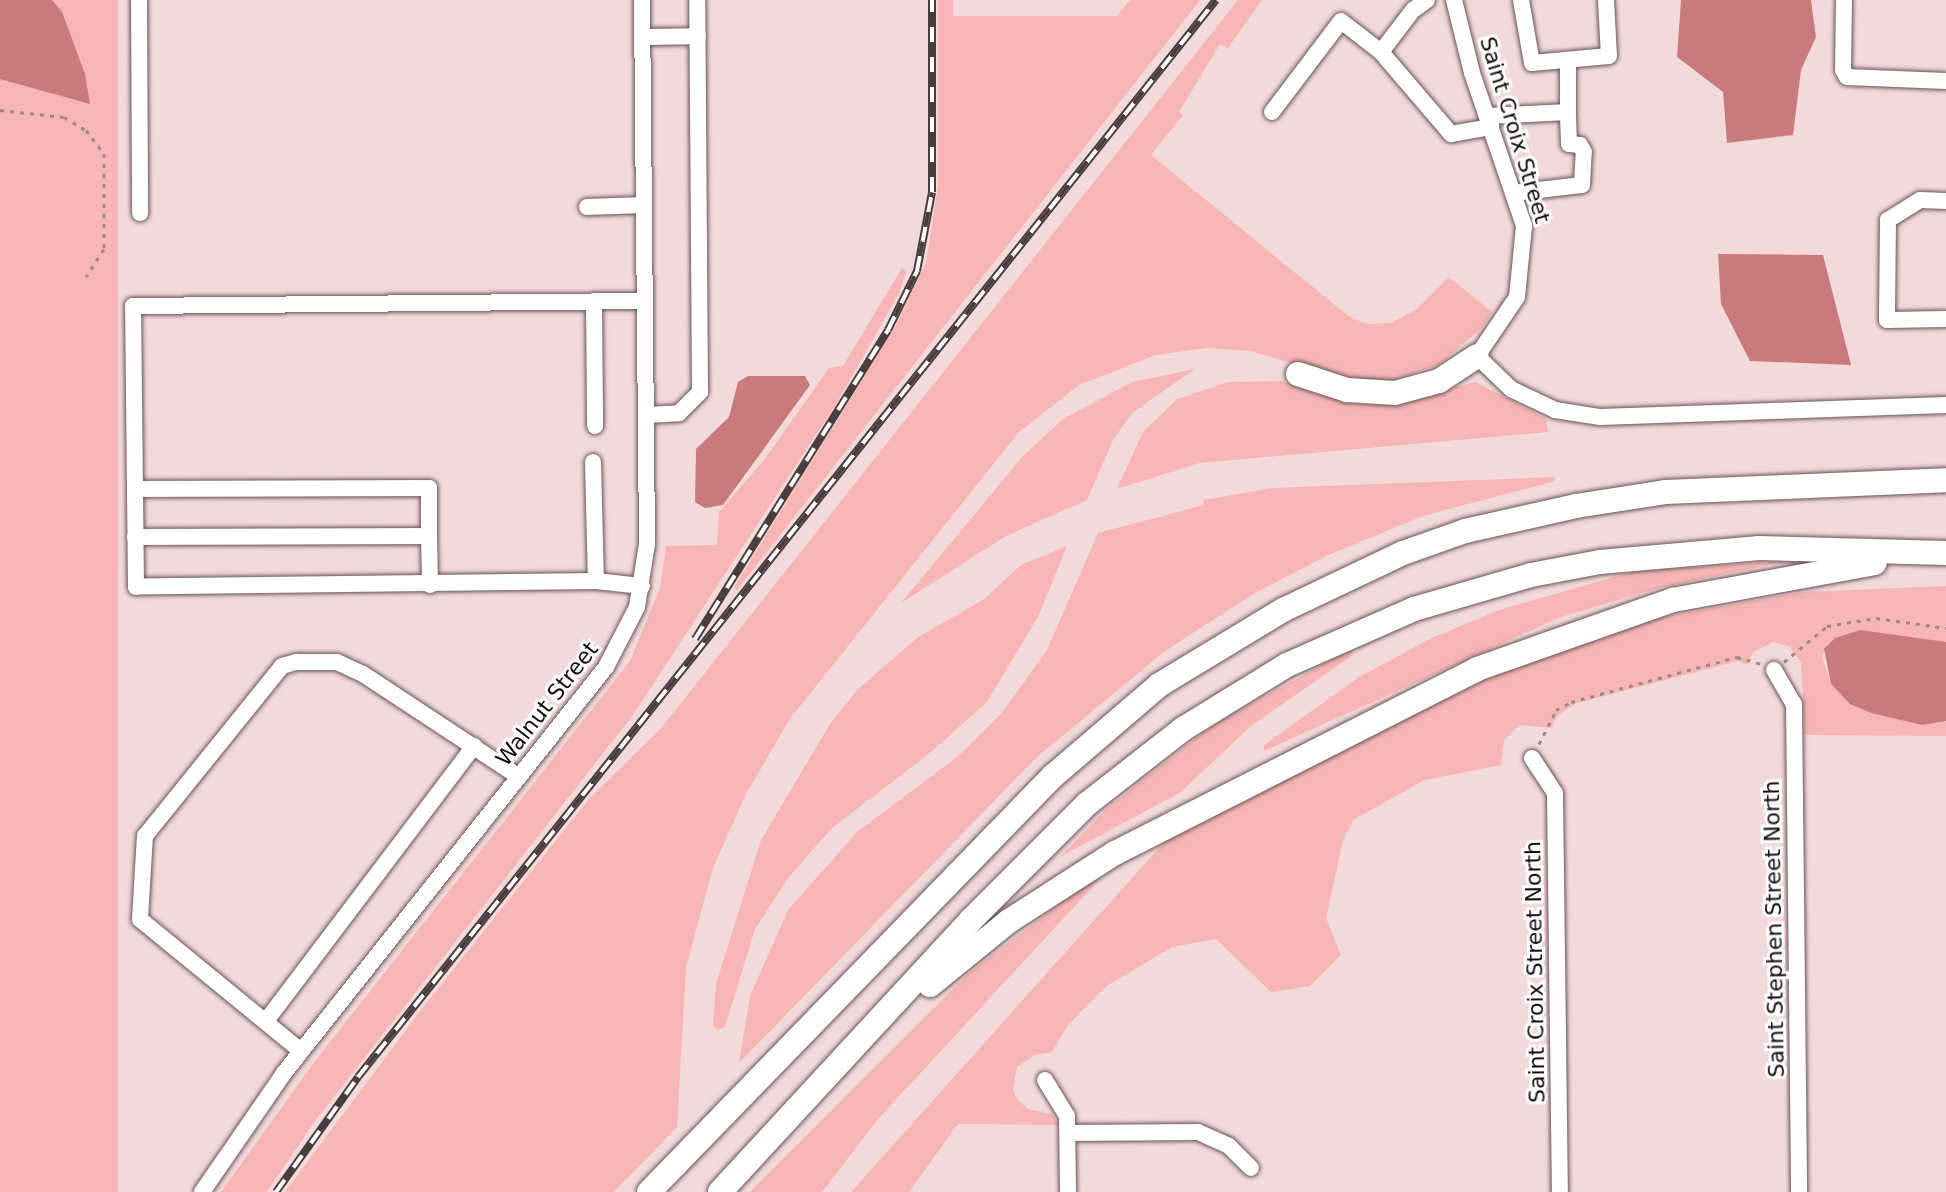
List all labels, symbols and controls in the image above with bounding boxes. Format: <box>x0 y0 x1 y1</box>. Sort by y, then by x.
street label: Saint Croix Street <box>1474 34 1556 226</box>
street label: Walnut Street <box>490 637 604 771</box>
street label: Saint Stephen Street North <box>1758 780 1790 1078</box>
street label: Saint Croix Street North <box>1520 841 1550 1103</box>

